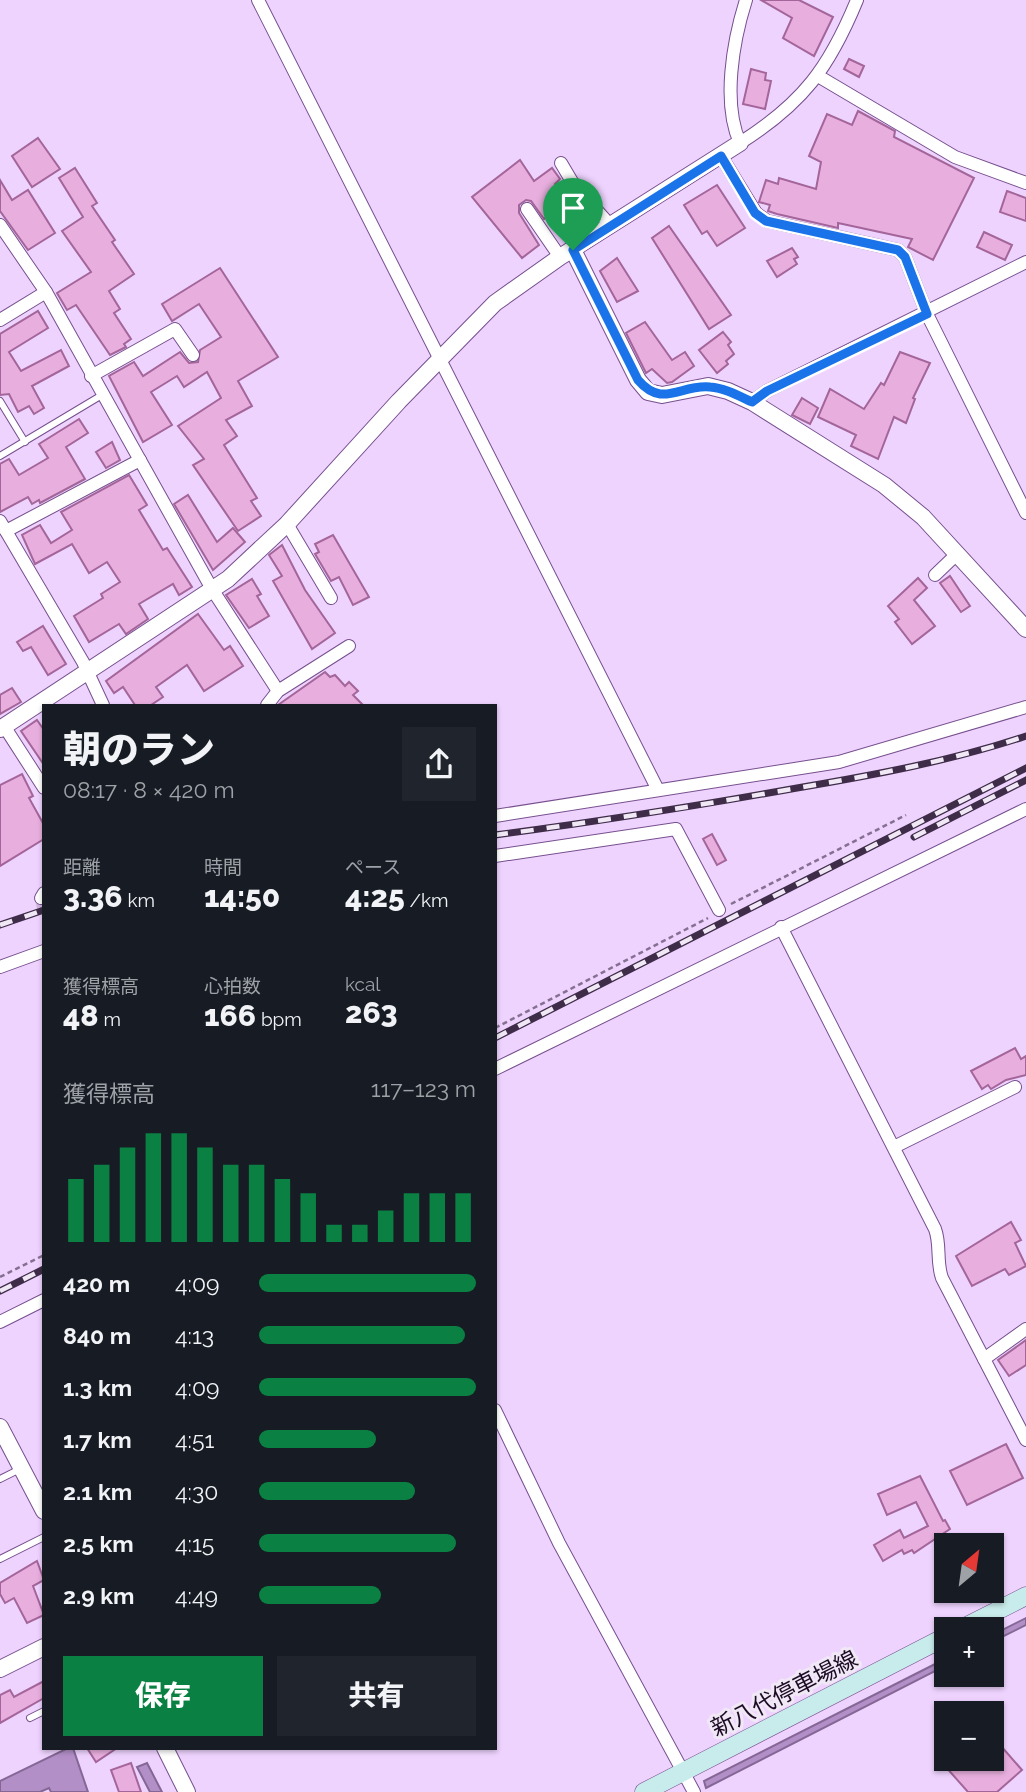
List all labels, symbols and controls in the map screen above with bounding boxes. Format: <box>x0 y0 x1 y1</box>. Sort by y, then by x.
pin <box>543 178 603 250</box>
icon: arrive <box>554 189 592 227</box>
text: 朝のラン <box>63 727 215 772</box>
button: share <box>402 727 476 801</box>
text: 08:17 · 8 × 420 m <box>63 776 235 803</box>
text: 距離 <box>63 856 101 878</box>
text: 時間 <box>204 856 242 878</box>
text: ペース <box>345 856 401 878</box>
text: 3.36 <box>63 879 123 914</box>
text: 14:50 <box>204 879 280 914</box>
text: 4:25 <box>345 879 405 914</box>
text: km <box>123 889 155 911</box>
text: /km <box>405 889 449 911</box>
text: kcal <box>345 973 381 995</box>
text: 獲得標高 <box>63 975 139 997</box>
text: 心拍数 <box>204 975 261 997</box>
text: 263 <box>345 995 397 1030</box>
text: 48 <box>63 998 99 1033</box>
text: 166 <box>204 998 256 1033</box>
text: m <box>99 1008 121 1030</box>
text: bpm <box>256 1008 302 1030</box>
text: 117–123 m <box>371 1075 476 1102</box>
text: 獲得標高 <box>63 1080 155 1107</box>
text: 420 m <box>63 1270 130 1297</box>
text: 4:09 <box>175 1270 219 1297</box>
text: 840 m <box>63 1322 131 1349</box>
text: 4:13 <box>175 1322 214 1349</box>
text: 1.3 km <box>63 1374 132 1401</box>
text: 4:09 <box>175 1374 219 1401</box>
text: 1.7 km <box>63 1426 132 1453</box>
text: 4:51 <box>175 1426 214 1453</box>
text: 2.1 km <box>63 1478 132 1505</box>
text: 4:30 <box>175 1478 218 1505</box>
text: 2.5 km <box>63 1530 134 1557</box>
text: 4:15 <box>175 1530 214 1557</box>
north arrow <box>934 1533 1004 1603</box>
map controls <box>934 1533 1004 1771</box>
text: 2.9 km <box>63 1582 134 1609</box>
text: 4:49 <box>175 1582 218 1609</box>
button: + <box>934 1617 1004 1687</box>
street label: 新八代停車場線 <box>706 1644 862 1742</box>
button: 保存 <box>63 1656 263 1736</box>
button: 共有 <box>277 1656 476 1736</box>
button: − <box>934 1701 1004 1771</box>

